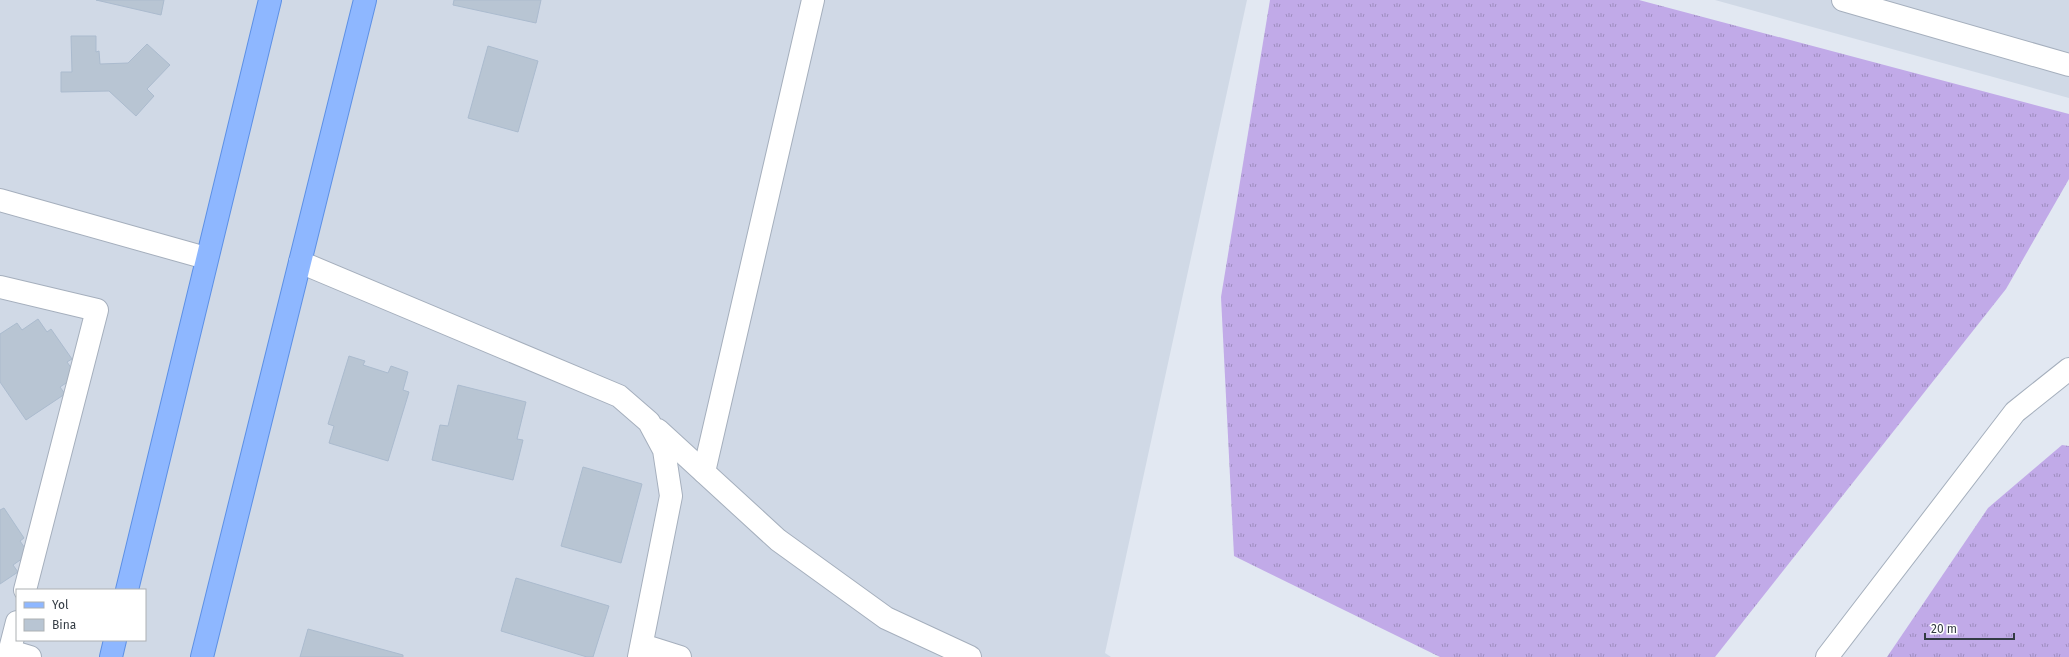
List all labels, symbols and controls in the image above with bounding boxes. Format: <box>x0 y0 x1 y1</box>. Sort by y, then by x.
legend <box>16 589 146 641</box>
text: Yol <box>52 598 69 612</box>
scale bar <box>1925 615 2014 641</box>
text: Bina <box>52 618 76 632</box>
text: 20 m <box>1931 622 1957 636</box>

